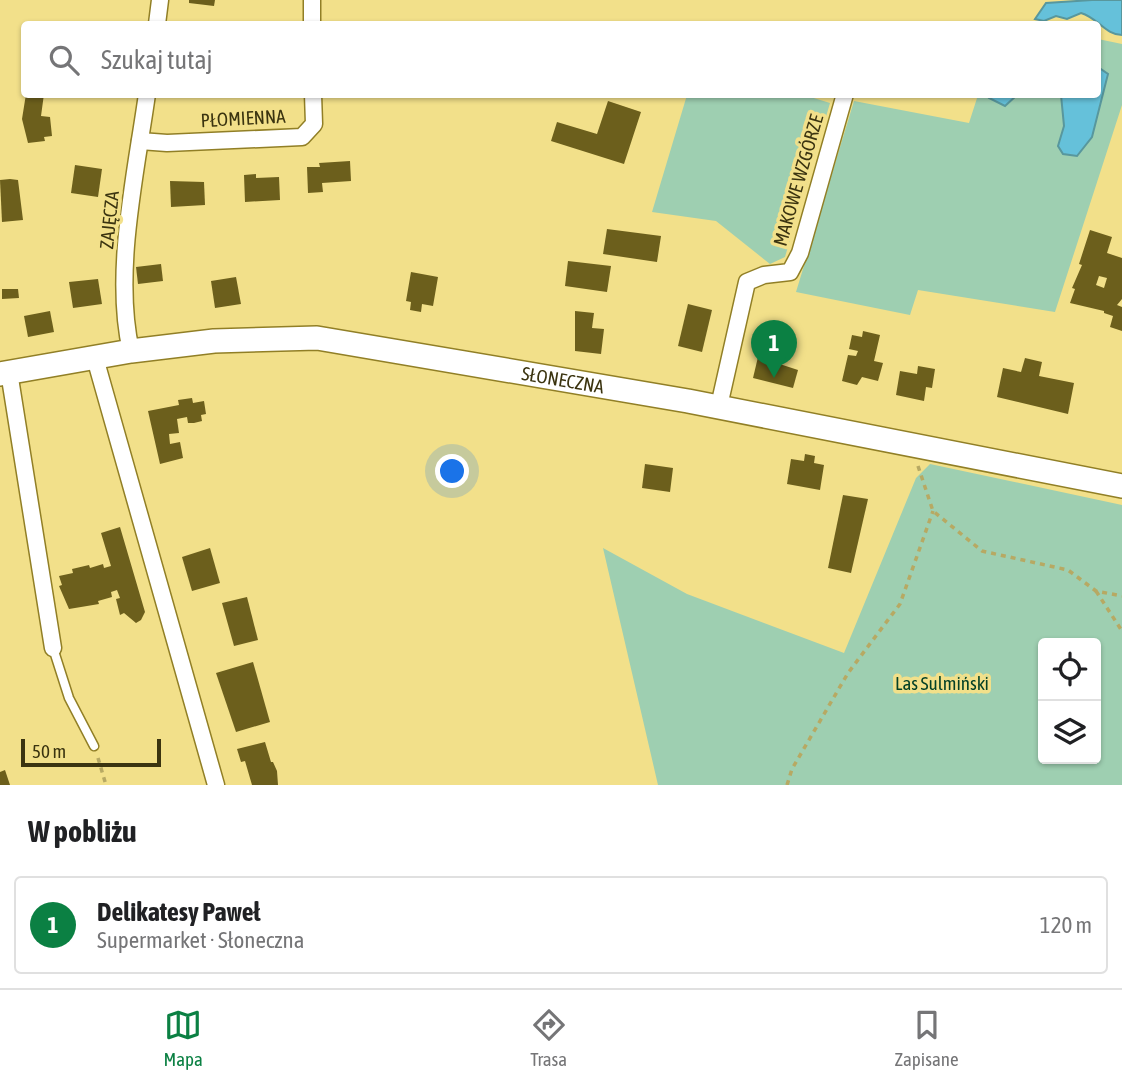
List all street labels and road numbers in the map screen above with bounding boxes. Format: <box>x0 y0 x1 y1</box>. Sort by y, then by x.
street label: PŁOMIENNA <box>200 105 287 131</box>
street label: MAKOWE WZGÓRZE <box>769 112 827 248</box>
street label: ZAJĘCZA <box>95 189 123 250</box>
street label: SŁONECZNA <box>520 362 606 398</box>

